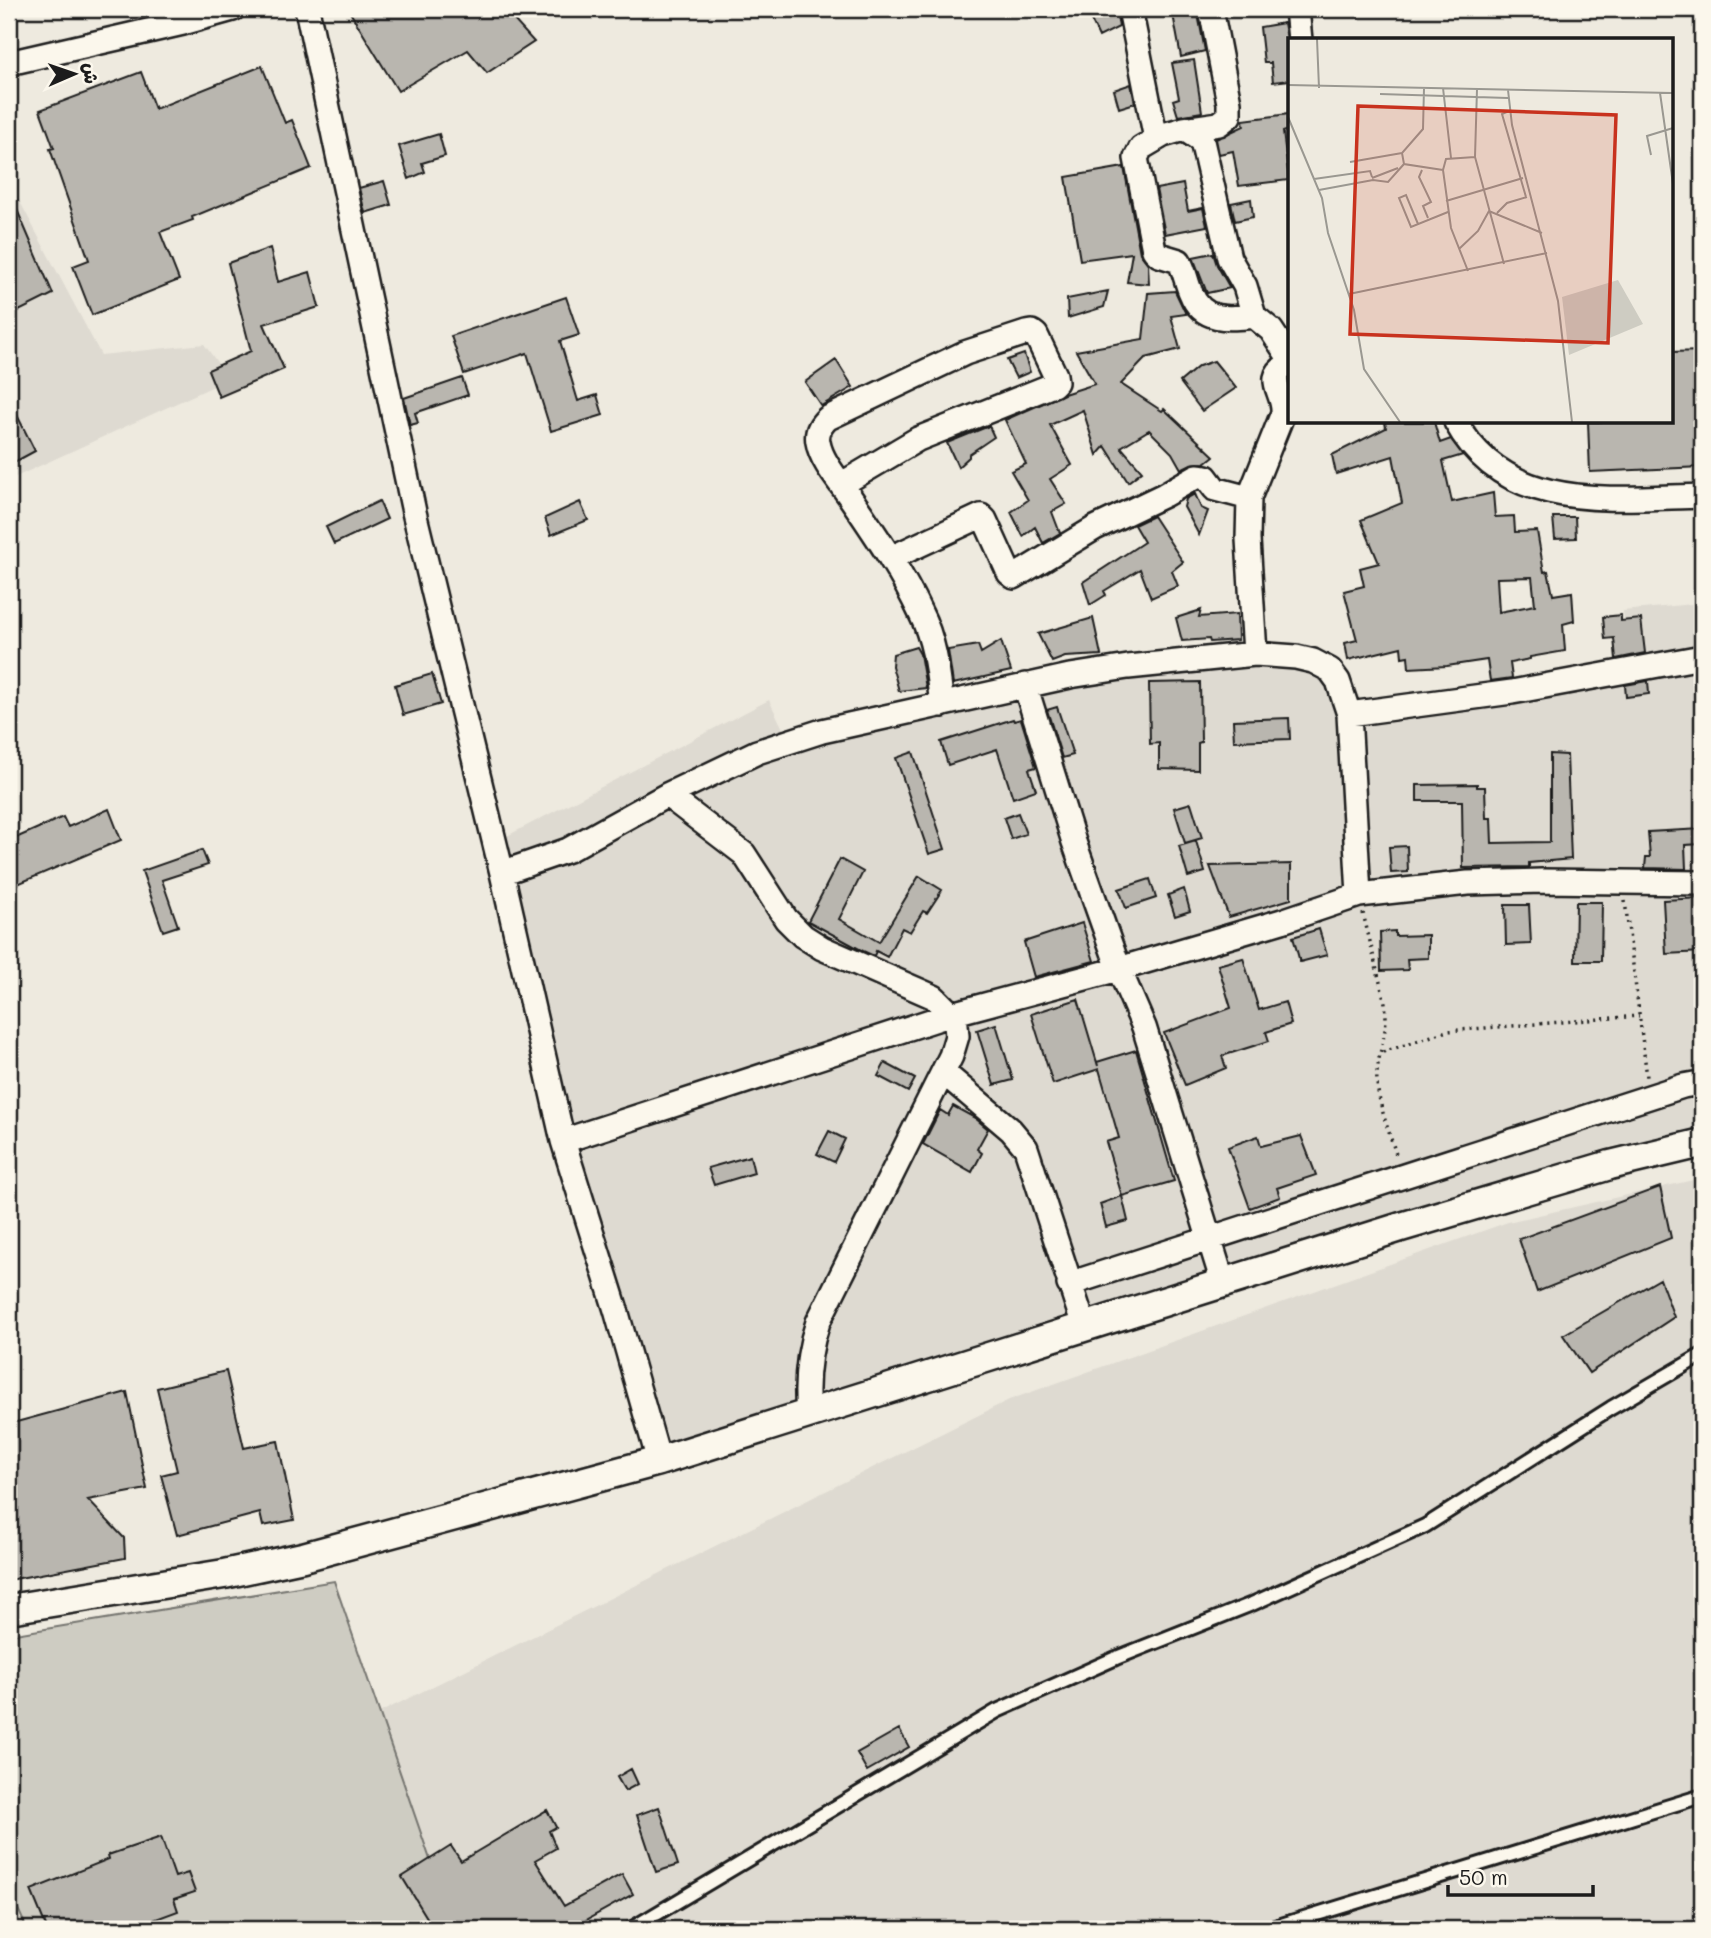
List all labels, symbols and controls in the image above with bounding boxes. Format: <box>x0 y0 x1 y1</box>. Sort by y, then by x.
north arrow <box>38 38 108 108</box>
inset map <box>1288 38 1672 424</box>
text: ش <box>79 63 104 84</box>
scale bar <box>1448 1854 1594 1898</box>
text: 50 m <box>1459 1863 1508 1890</box>

